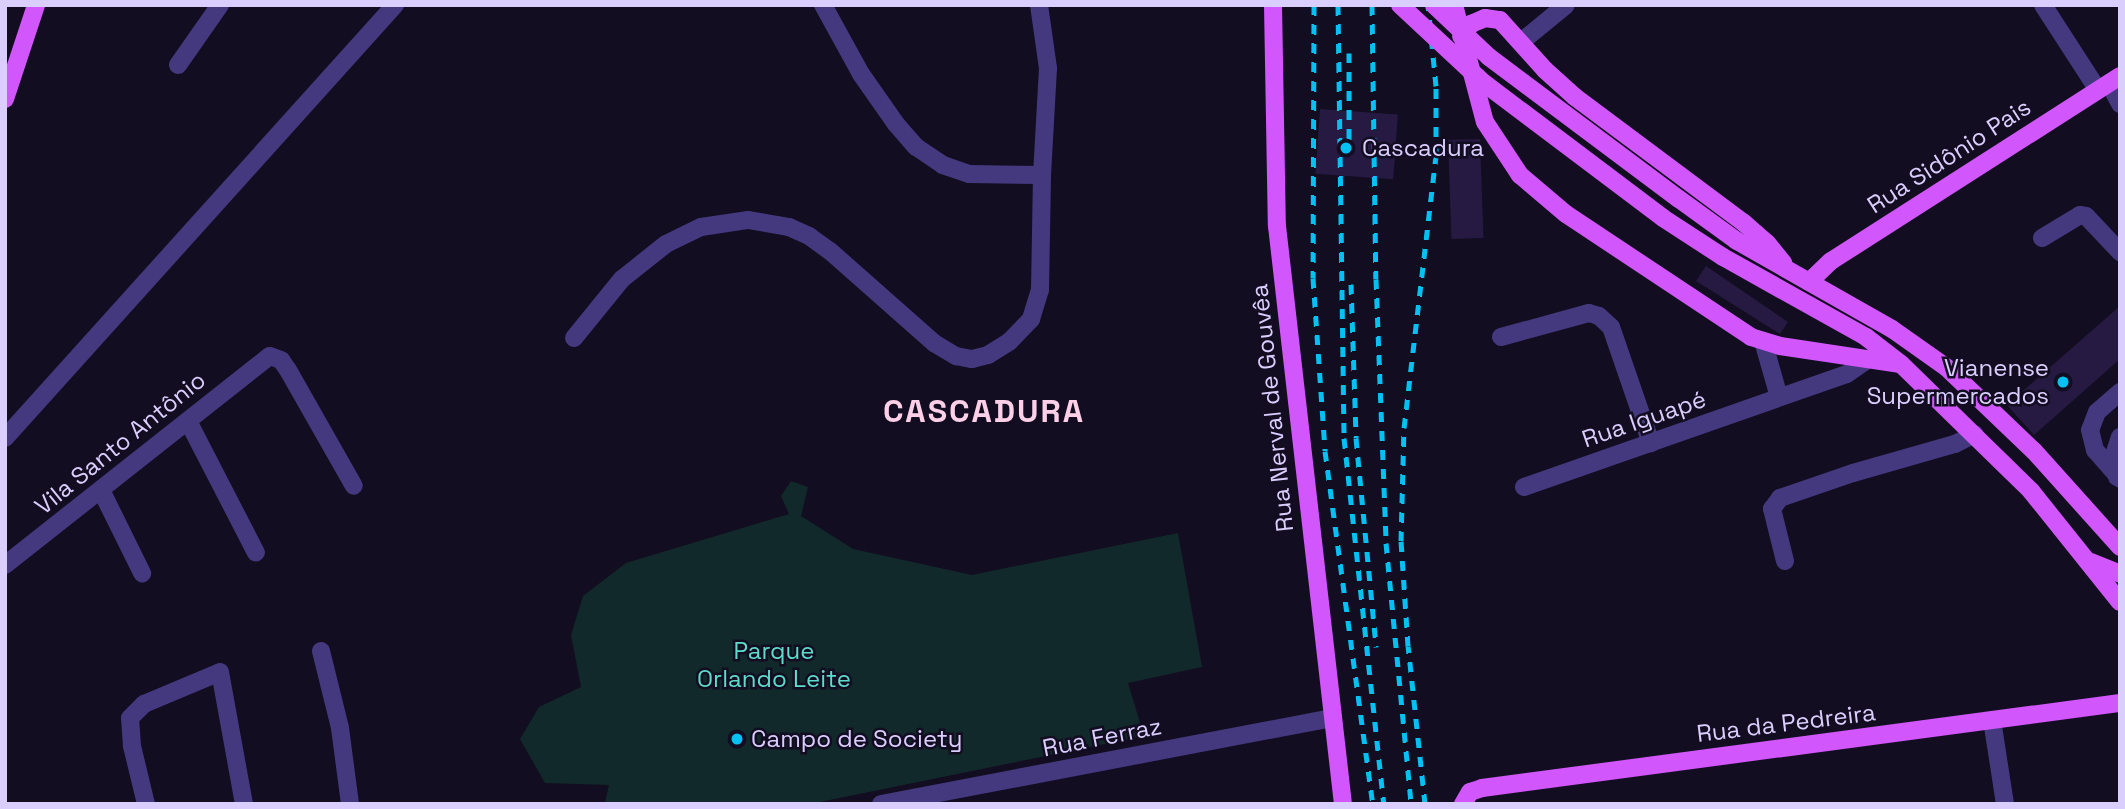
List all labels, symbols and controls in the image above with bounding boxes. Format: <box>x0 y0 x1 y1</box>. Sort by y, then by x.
street label: Rua Sidônio Pais <box>1862 93 2036 219</box>
place label: Cascadura <box>1362 134 1484 162</box>
marker: Cascadura <box>1336 138 1356 158</box>
street label: Rua Nerval de Gouvêa <box>1245 283 1299 533</box>
place label: Vianense Supermercados <box>1867 354 2049 410</box>
street label: Vila Santo Antônio <box>29 365 211 521</box>
marker: Vianense Supermercados <box>2055 374 2071 390</box>
street label: Rua Iguapé <box>1578 384 1710 454</box>
district label: CASCADURA <box>884 392 1084 430</box>
park label: Parque Orlando Leite <box>697 637 851 693</box>
street label: Rua da Pedreira <box>1695 698 1877 748</box>
street label: Rua Ferraz <box>1040 711 1164 763</box>
place label: Campo de Society <box>751 725 962 753</box>
marker: Campo de Society <box>729 731 745 747</box>

